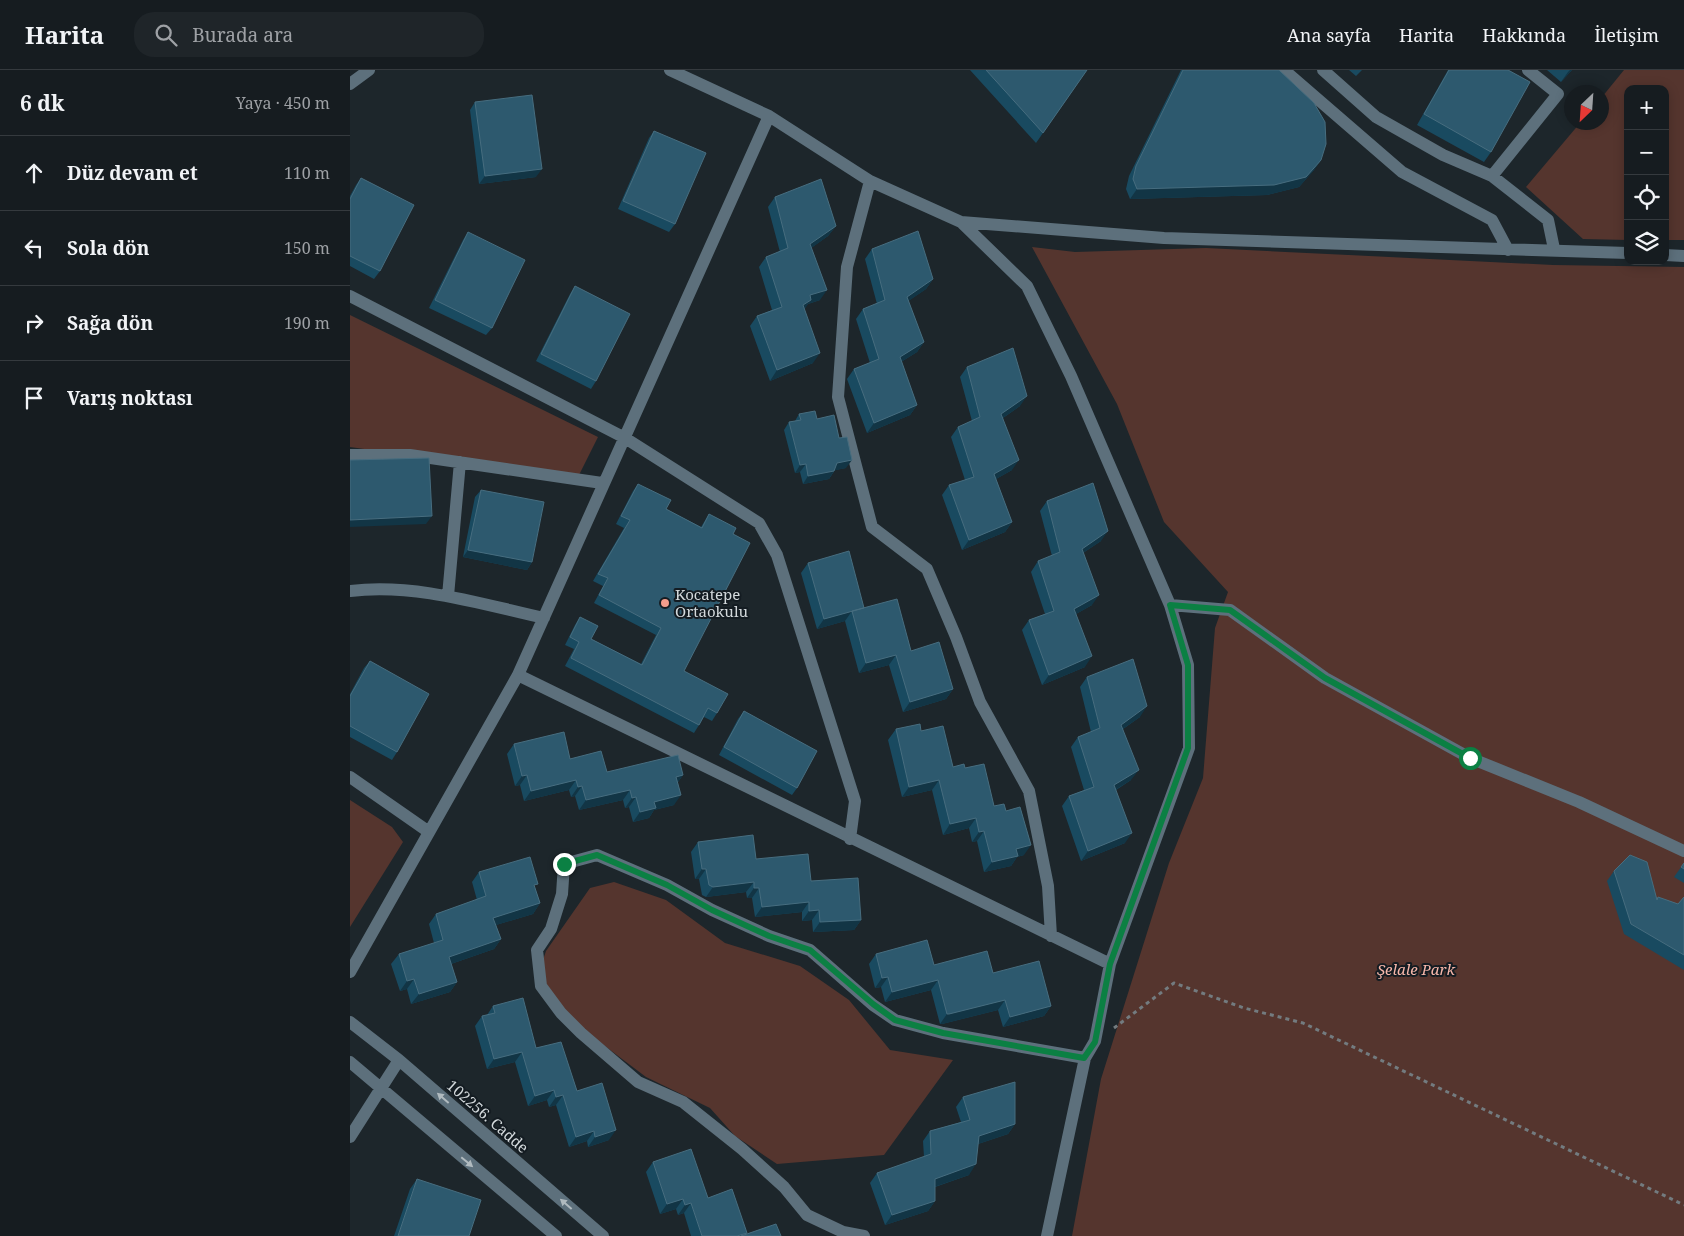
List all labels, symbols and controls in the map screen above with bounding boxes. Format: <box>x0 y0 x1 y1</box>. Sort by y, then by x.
search box <box>134 12 484 57</box>
text: Harita <box>25 18 104 51</box>
icon: search <box>152 21 180 49</box>
text: Burada ara <box>192 22 293 48</box>
text: Ana sayfa <box>1287 23 1371 47</box>
text: Harita <box>1399 23 1454 47</box>
text: Hakkında <box>1482 23 1566 47</box>
text: İletişim <box>1594 23 1659 47</box>
north arrow <box>1564 85 1609 130</box>
map controls <box>1624 85 1669 265</box>
button: + <box>1624 85 1669 130</box>
text: 6 dk <box>20 89 64 117</box>
text: Yaya · 450 m <box>236 92 330 114</box>
button: − <box>1624 130 1669 175</box>
icon: ahead <box>20 159 48 187</box>
text: Düz devam et <box>67 160 198 186</box>
text: 110 m <box>284 162 330 184</box>
button: locate <box>1624 175 1669 220</box>
button: layers <box>1624 220 1669 265</box>
icon: left <box>20 234 48 262</box>
text: Sola dön <box>67 235 149 261</box>
text: 150 m <box>284 237 330 259</box>
icon: right <box>20 309 48 337</box>
text: Sağa dön <box>67 310 153 336</box>
text: 190 m <box>284 312 330 334</box>
icon: arrive <box>20 384 48 412</box>
text: Varış noktası <box>67 385 193 411</box>
place label: Kocatepe Ortaokulu <box>675 584 749 621</box>
marker: Kocatepe Ortaokulu <box>659 597 671 609</box>
route start <box>1459 747 1482 770</box>
route end <box>553 853 576 876</box>
park label: Şelale Park <box>1377 959 1456 979</box>
street label: 102256. Cadde <box>443 1075 533 1157</box>
one-way arrow <box>437 1093 450 1104</box>
one-way arrow <box>461 1156 474 1167</box>
one-way arrow <box>560 1199 573 1210</box>

